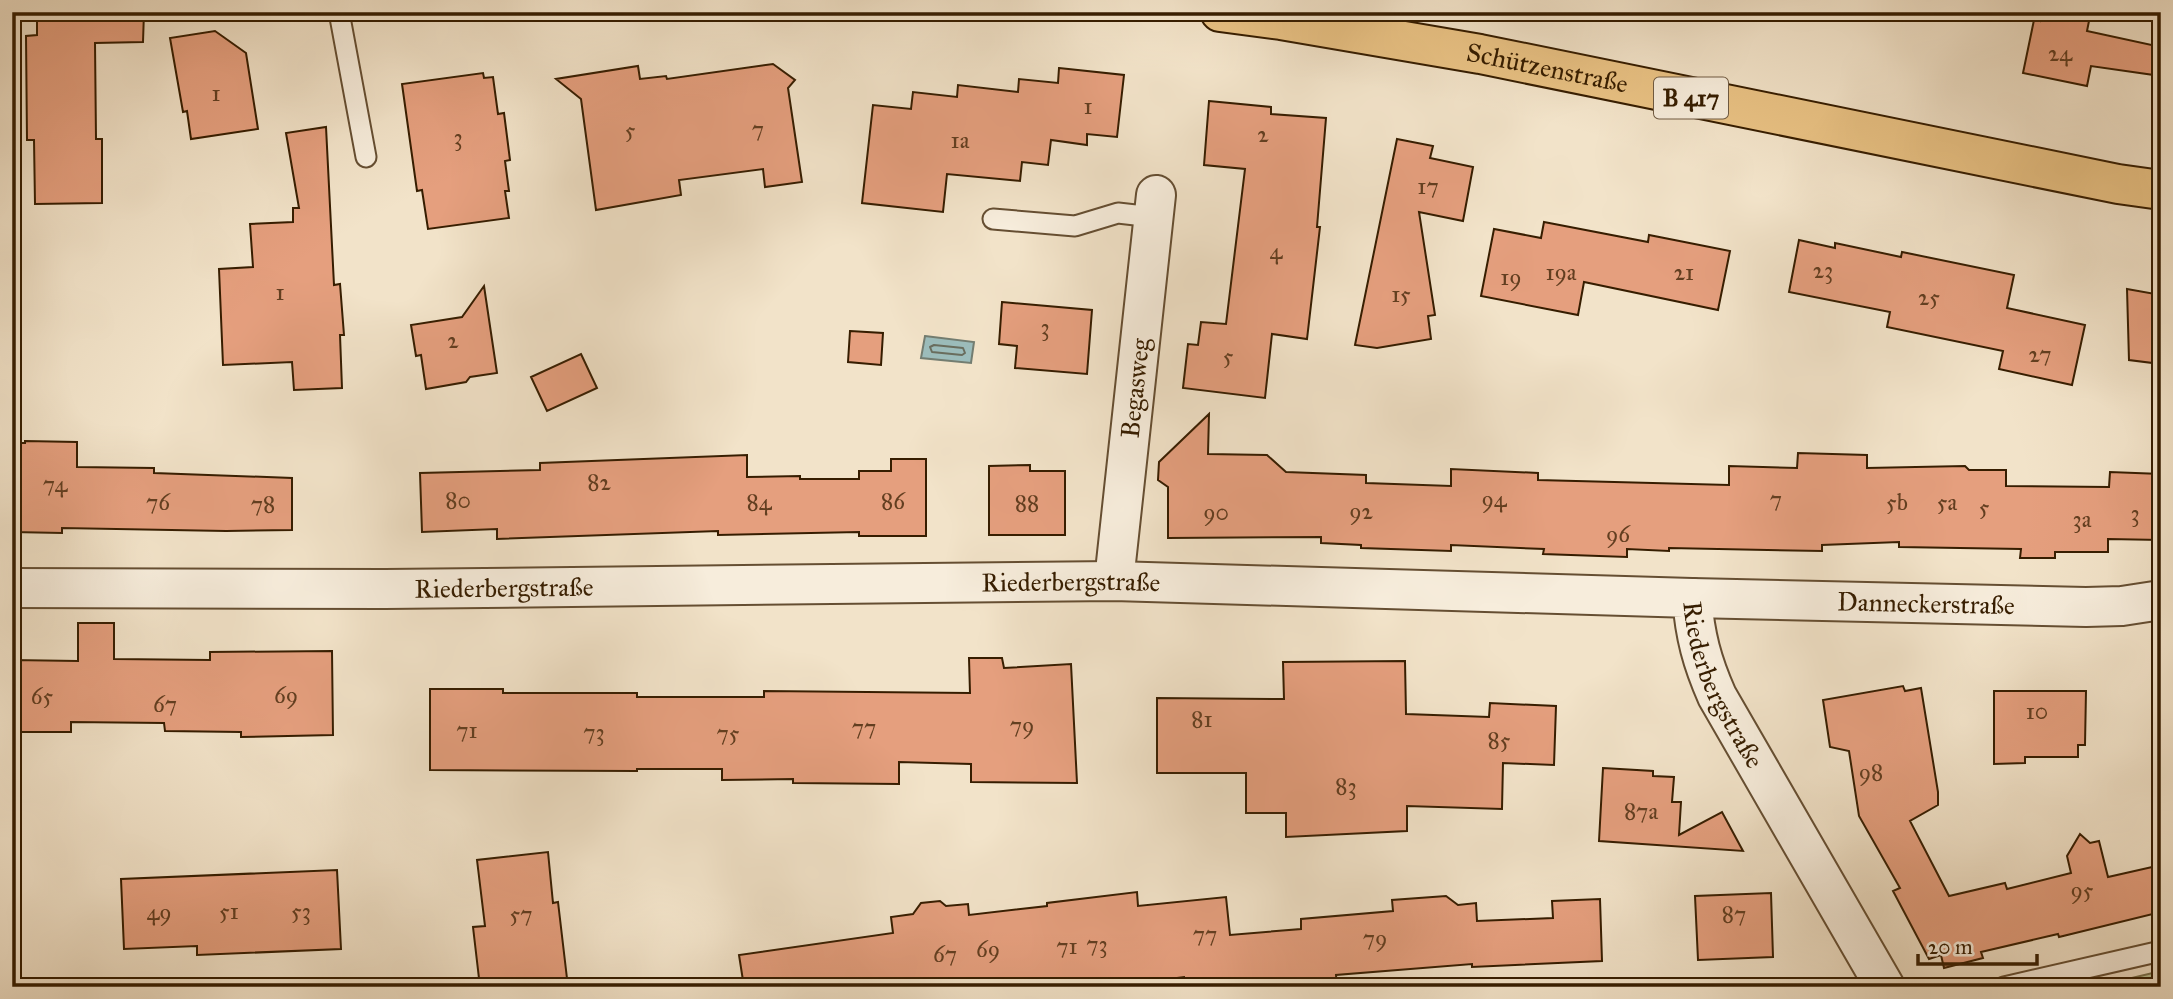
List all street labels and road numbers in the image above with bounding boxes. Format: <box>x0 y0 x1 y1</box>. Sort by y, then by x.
street label: Schützenstraße <box>1464 36 1631 100</box>
road number: B 417 <box>1654 78 1728 118</box>
street label: Begasweg <box>1114 336 1156 440</box>
street label: Riederbergstraße <box>981 565 1161 598</box>
street label: Riederbergstraße <box>414 571 594 605</box>
street label: Danneckerstraße <box>1837 585 2015 621</box>
street label: Riederbergstraße <box>1676 600 1771 774</box>

